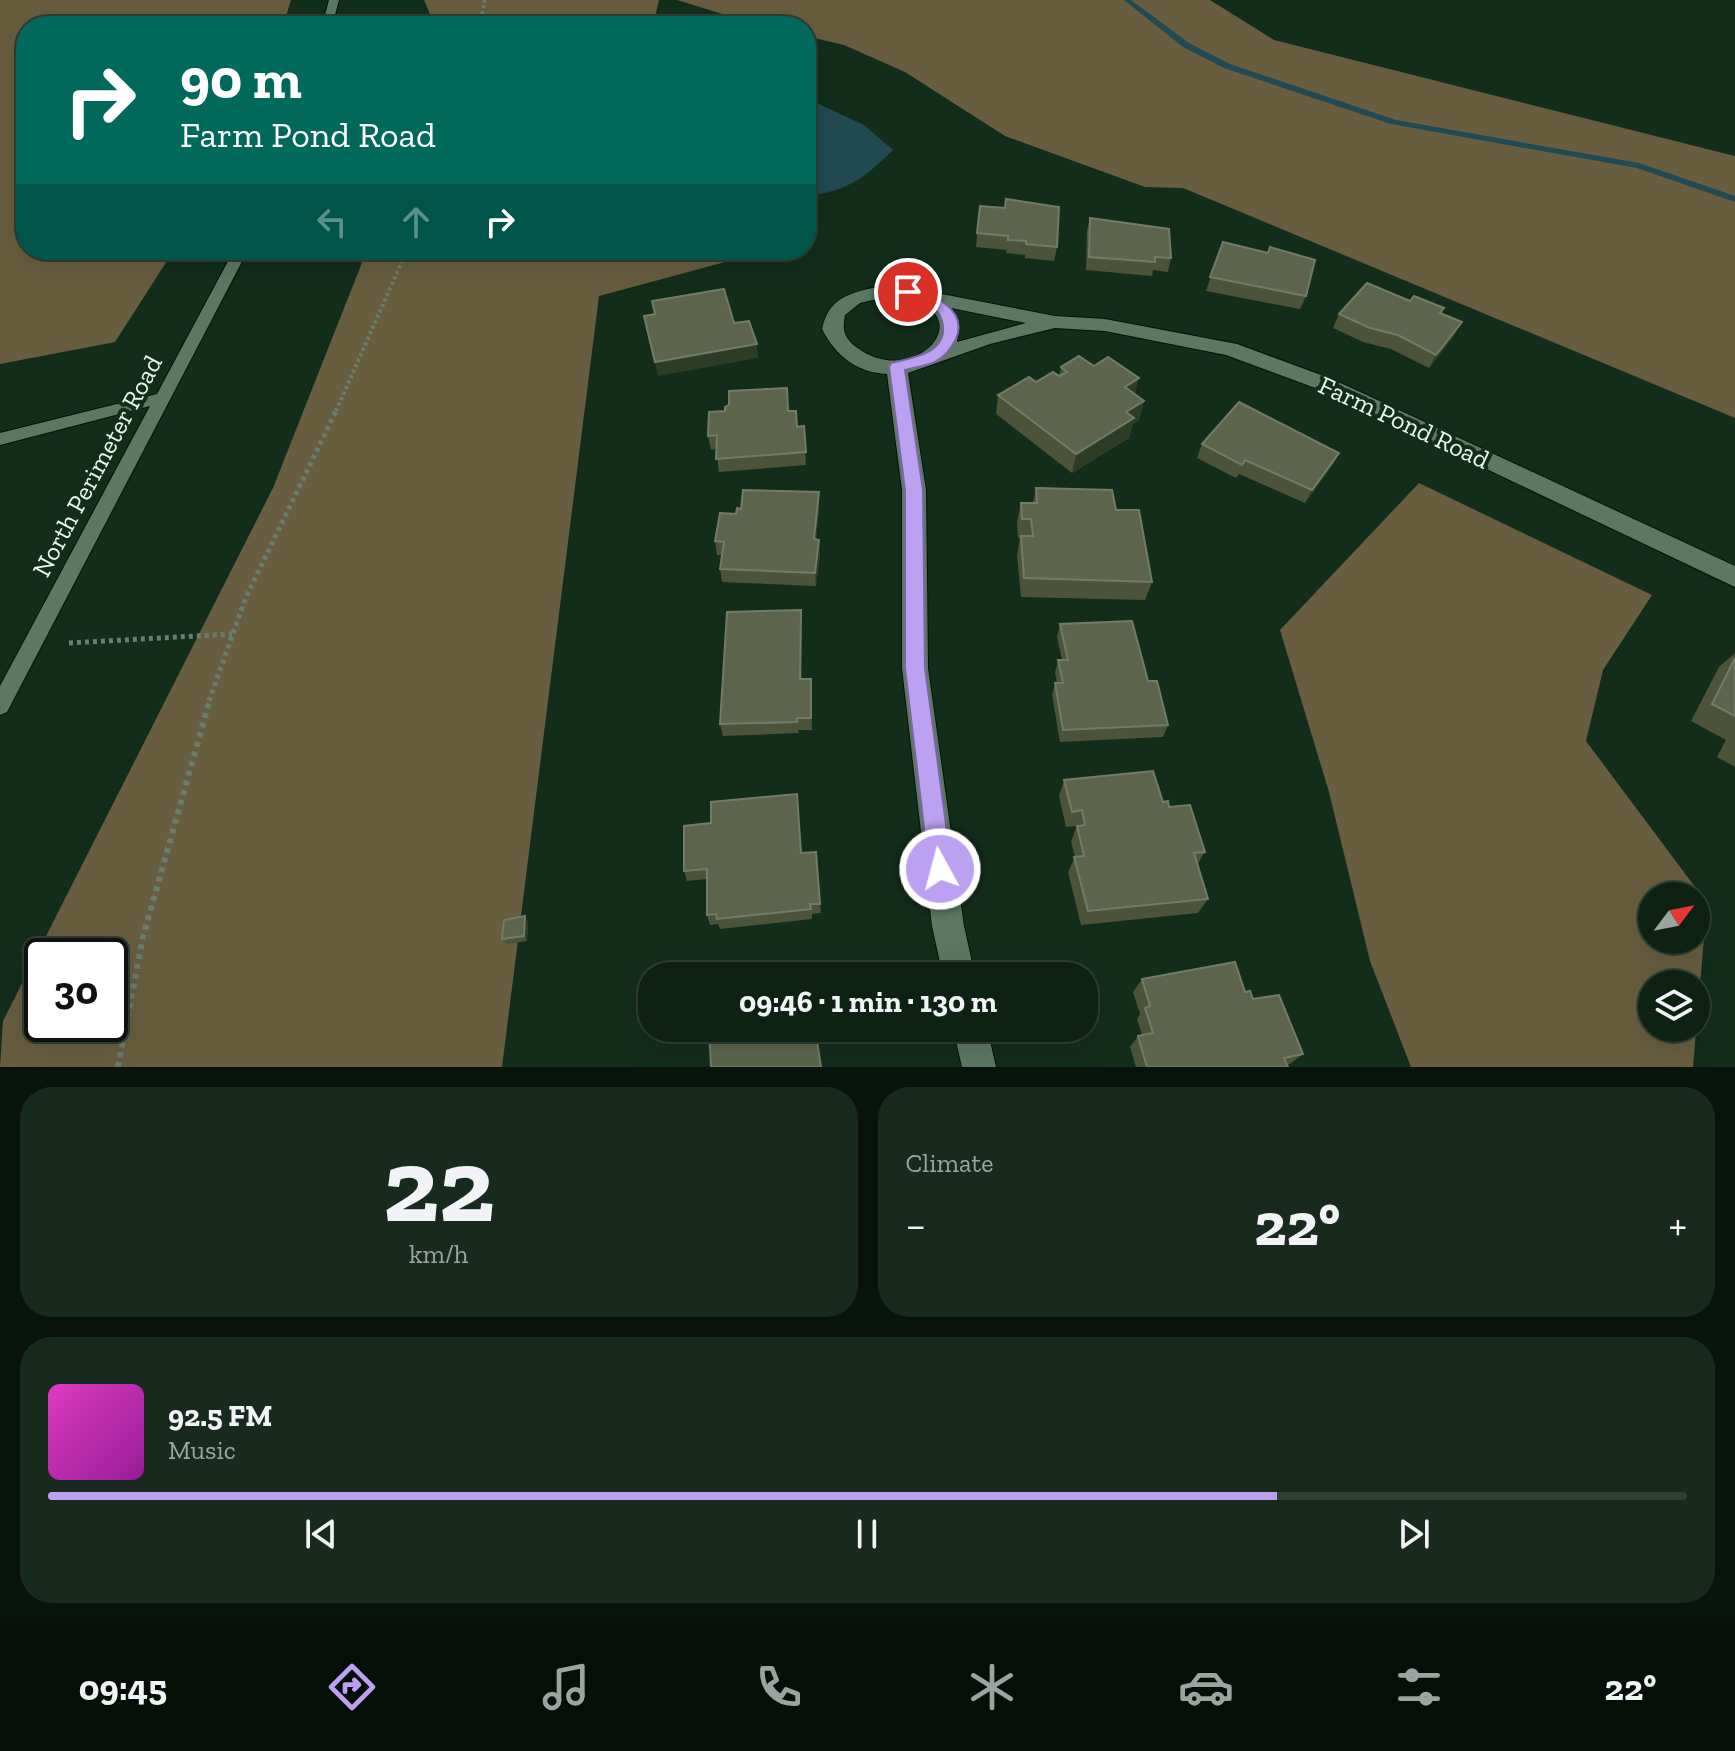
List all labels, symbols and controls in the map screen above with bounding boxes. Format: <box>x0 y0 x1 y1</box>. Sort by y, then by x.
text: 90 m <box>180 45 302 112</box>
icon: right <box>48 48 152 152</box>
text: Farm Pond Road <box>180 113 436 156</box>
icon: left <box>310 200 354 244</box>
icon: ahead <box>394 200 438 244</box>
icon: right <box>478 200 522 244</box>
pin <box>874 258 942 326</box>
icon: arrive <box>886 270 930 314</box>
street label: North Perimeter Road <box>25 350 169 582</box>
street label: Farm Pond Road <box>1314 368 1494 476</box>
position arrow <box>898 827 982 911</box>
north arrow <box>1638 882 1710 954</box>
map controls <box>1638 882 1710 1042</box>
speed limit sign: 30 <box>24 938 128 1042</box>
button: layers <box>1638 970 1710 1042</box>
text: 09:46 · 1 min · 130 m <box>739 984 997 1020</box>
text: 22 <box>383 1123 495 1248</box>
text: Climate <box>906 1147 993 1179</box>
text: 22° <box>1254 1188 1340 1260</box>
text: − <box>906 1198 926 1251</box>
text: + <box>1668 1198 1687 1251</box>
text: km/h <box>409 1238 468 1270</box>
text: 92.5 FM <box>168 1398 272 1434</box>
text: Music <box>168 1434 236 1466</box>
icon: previous <box>299 1512 343 1556</box>
icon: pause <box>845 1512 889 1556</box>
icon: next <box>1392 1512 1436 1556</box>
icon: directions <box>324 1659 380 1715</box>
icon: music <box>538 1659 594 1715</box>
icon: phone <box>751 1659 807 1715</box>
icon: climate <box>964 1659 1020 1715</box>
icon: car <box>1178 1659 1234 1715</box>
icon: filters <box>1391 1659 1447 1715</box>
text: 09:45 <box>79 1666 167 1709</box>
text: 22° <box>1605 1666 1656 1709</box>

